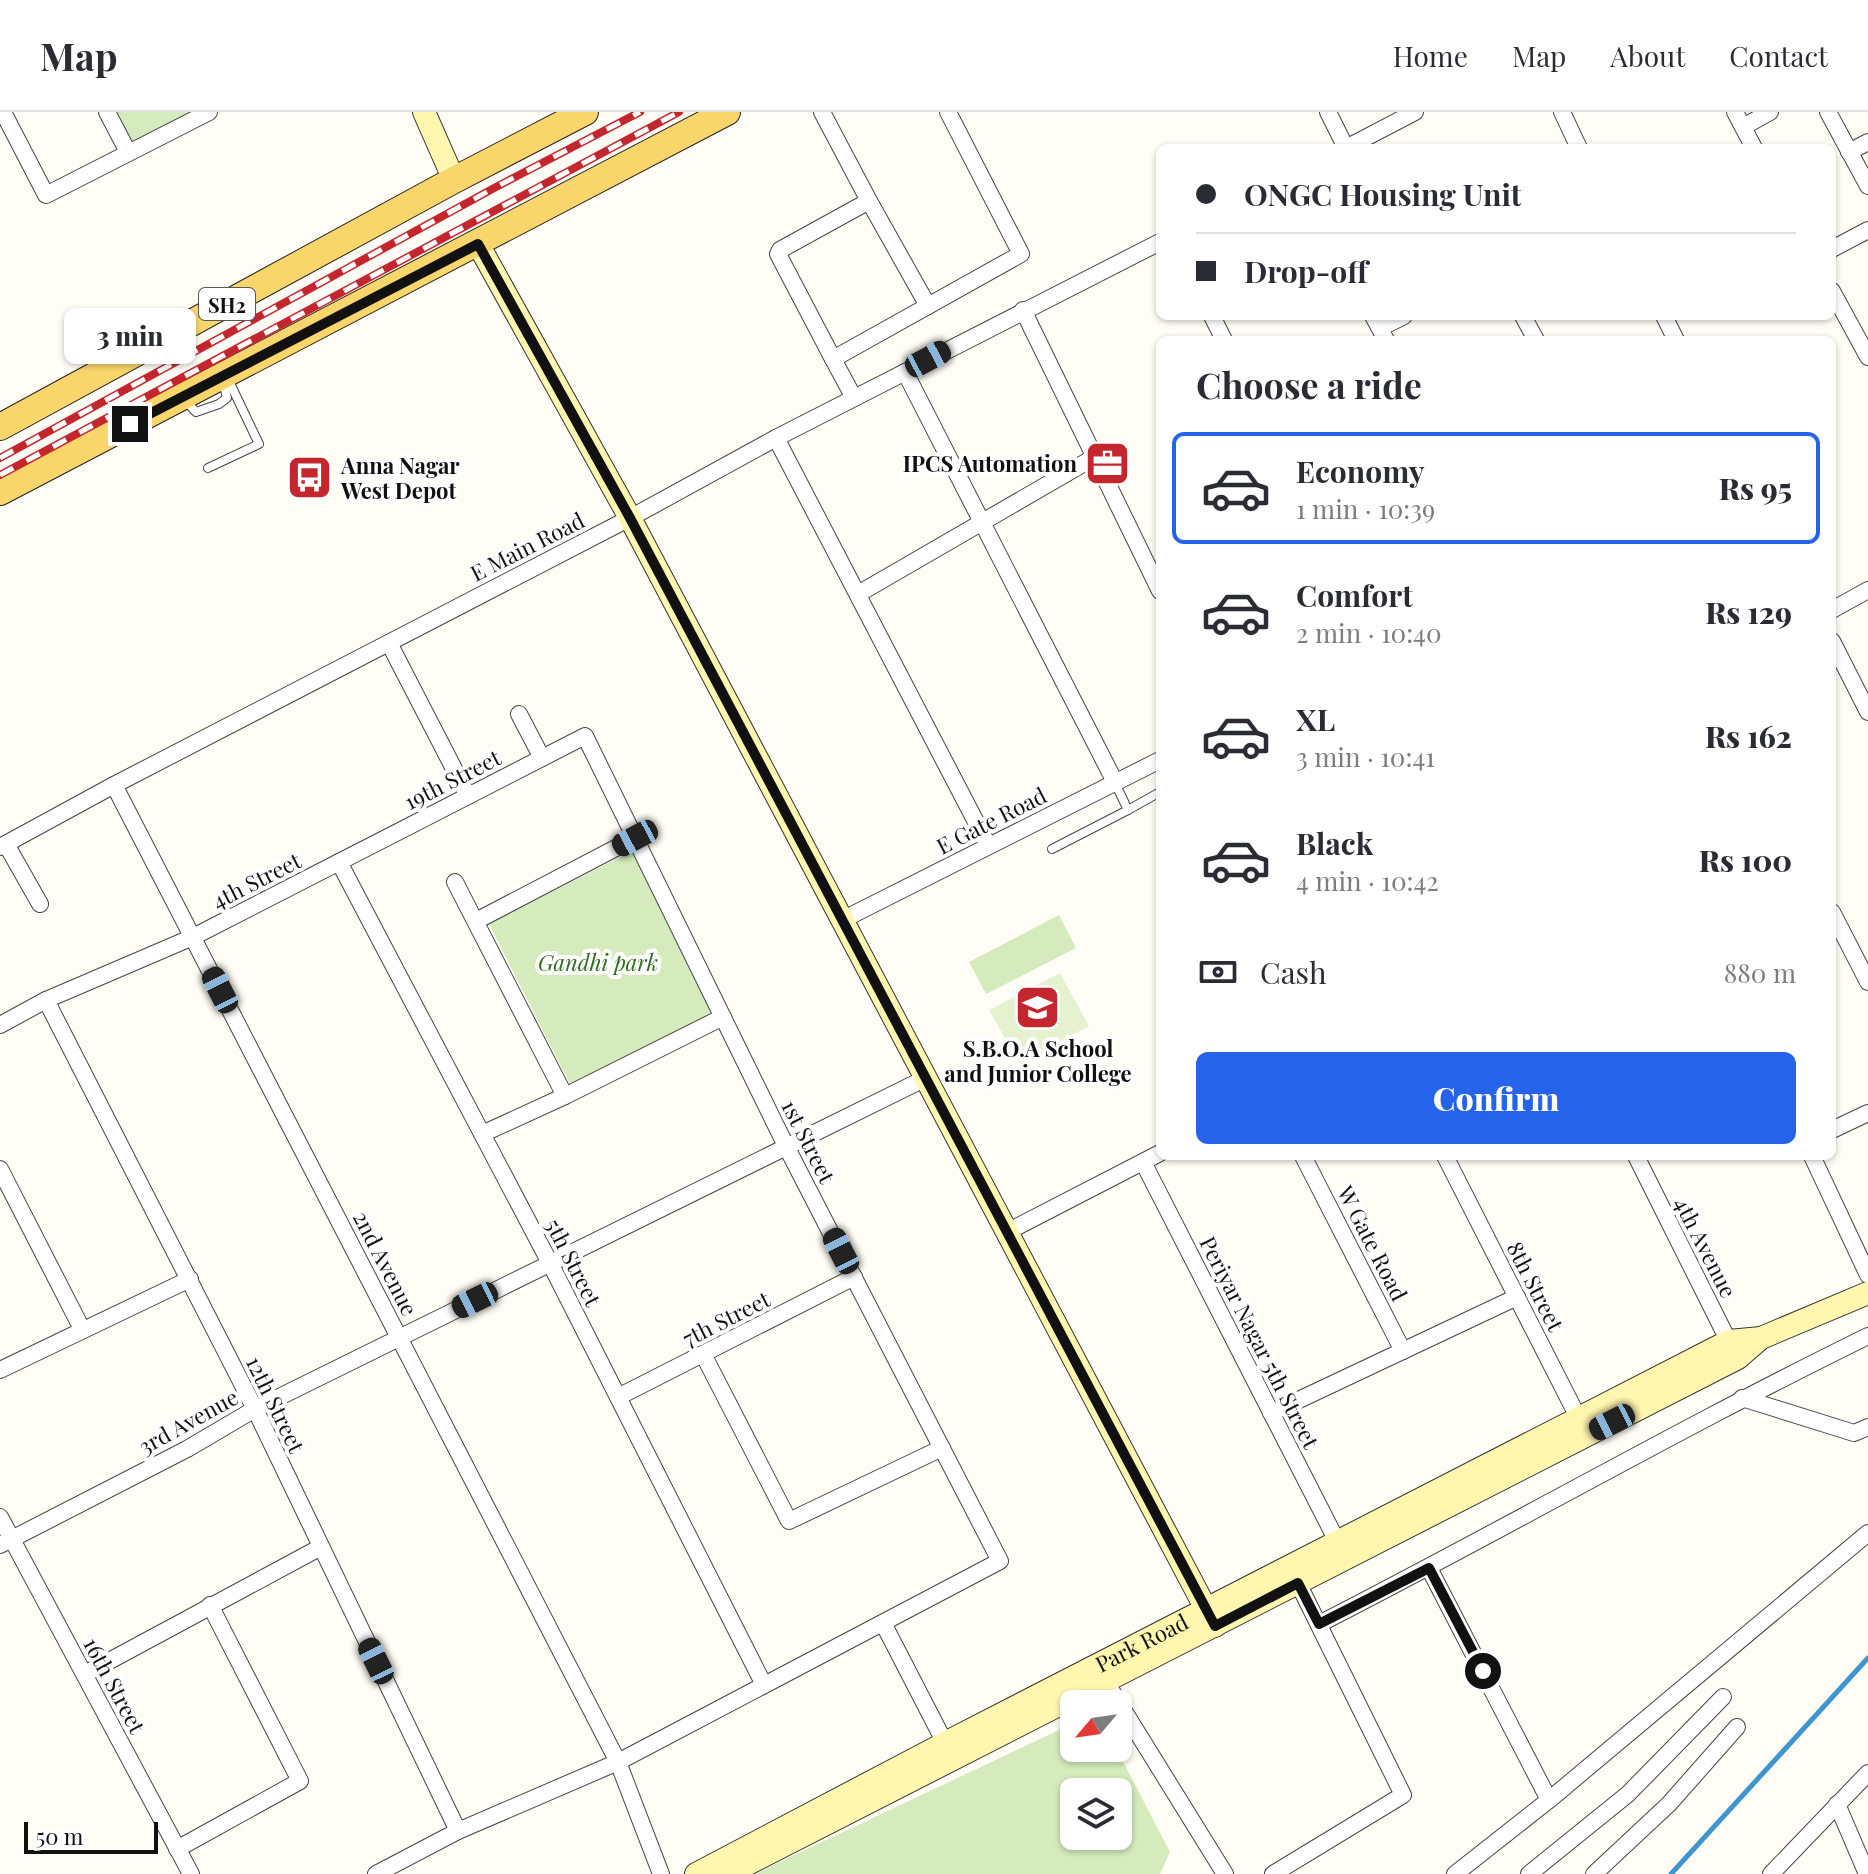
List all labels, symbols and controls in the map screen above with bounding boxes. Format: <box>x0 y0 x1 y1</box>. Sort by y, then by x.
text: Map <box>40 30 117 81</box>
text: Home <box>1393 37 1468 74</box>
text: Map <box>1512 37 1566 74</box>
text: About <box>1610 37 1685 74</box>
text: Contact <box>1729 37 1828 74</box>
text: ONGC Housing Unit <box>1244 174 1521 214</box>
text: Drop-off <box>1244 251 1368 291</box>
road number: SH2 <box>199 288 255 320</box>
callout: 3 min <box>64 308 196 364</box>
text: 3 min <box>97 318 163 353</box>
car <box>901 337 955 381</box>
text: Choose a ride <box>1196 360 1422 408</box>
route end <box>112 406 148 442</box>
office icon: IPCS Automation <box>1084 439 1132 487</box>
place label: IPCS Automation <box>903 448 1077 478</box>
place label: Anna Nagar West Depot <box>340 450 460 505</box>
text: Economy <box>1296 451 1425 491</box>
icon: car <box>1200 452 1272 524</box>
bus stop icon: Anna Nagar West Depot <box>286 454 334 502</box>
text: Rs 95 <box>1719 468 1792 508</box>
text: 1 min · 10:39 <box>1296 491 1435 526</box>
street label: E Main Road <box>465 504 589 588</box>
text: Comfort <box>1296 575 1413 615</box>
icon: car <box>1200 576 1272 648</box>
text: Rs 129 <box>1705 592 1792 632</box>
text: 2 min · 10:40 <box>1296 615 1442 650</box>
text: XL <box>1296 699 1335 739</box>
icon: car <box>1200 700 1272 772</box>
text: Rs 162 <box>1705 716 1792 756</box>
text: 3 min · 10:41 <box>1296 739 1435 774</box>
street label: 19th Street <box>399 741 506 816</box>
street label: E Gate Road <box>931 779 1051 861</box>
car <box>608 816 662 860</box>
text: Black <box>1296 823 1373 863</box>
icon: car <box>1200 824 1272 896</box>
text: Rs 100 <box>1699 840 1792 880</box>
street label: 4th Street <box>206 844 307 915</box>
text: 4 min · 10:42 <box>1296 863 1439 898</box>
park label: Gandhi park <box>538 947 658 977</box>
icon: cash <box>1196 950 1240 994</box>
text: Cash <box>1260 952 1327 992</box>
text: 880 m <box>1724 955 1796 990</box>
car <box>198 963 242 1017</box>
school or university icon: S.B.O.A School and Junior College <box>1014 983 1062 1031</box>
place label: S.B.O.A School and Junior College <box>944 1033 1132 1088</box>
button: Confirm <box>1196 1052 1796 1144</box>
street label: 1st Street <box>775 1094 843 1189</box>
street label: W Gate Road <box>1331 1179 1415 1306</box>
street label: 4th Avenue <box>1668 1192 1744 1302</box>
street label: 2nd Avenue <box>347 1205 425 1321</box>
street label: 5th Street <box>539 1213 609 1312</box>
car <box>819 1224 863 1278</box>
street label: Periyar Nagar 5th Street <box>1193 1231 1327 1454</box>
street label: 8th Street <box>1501 1236 1572 1337</box>
car <box>448 1279 502 1321</box>
street label: 7th Street <box>677 1283 776 1353</box>
street label: 12th Street <box>240 1351 313 1458</box>
street label: 3rd Avenue <box>133 1381 243 1461</box>
car <box>1585 1400 1639 1444</box>
street label: Park Road <box>1090 1606 1193 1679</box>
street label: 16th Street <box>77 1632 153 1739</box>
car <box>355 1634 397 1688</box>
route start <box>1465 1653 1501 1689</box>
north arrow <box>1060 1690 1132 1762</box>
map controls <box>1060 1690 1132 1850</box>
button: layers <box>1060 1778 1132 1850</box>
scale bar <box>24 1818 158 1854</box>
text: 50 m <box>36 1821 83 1851</box>

